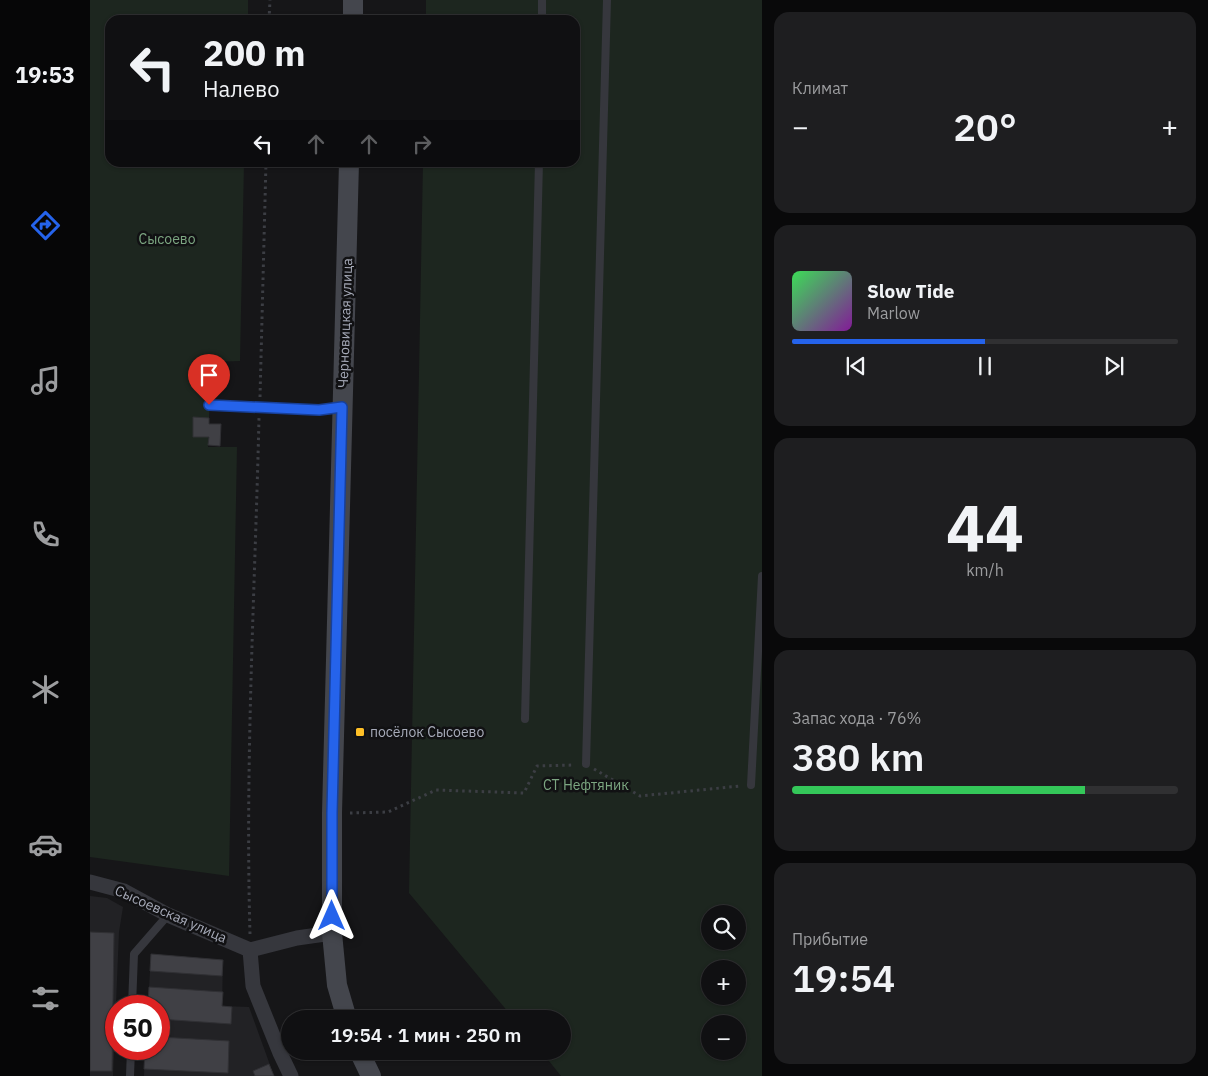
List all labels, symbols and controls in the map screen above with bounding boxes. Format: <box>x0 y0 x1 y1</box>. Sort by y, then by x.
text: 200 m <box>203 30 306 76</box>
icon: left <box>120 35 185 100</box>
text: 19:53 <box>15 60 75 89</box>
text: Налево <box>203 74 280 103</box>
text: Климат <box>792 78 848 98</box>
text: 20° <box>953 102 1017 151</box>
text: − <box>792 108 809 145</box>
text: + <box>1161 108 1178 145</box>
icon: left <box>249 130 277 158</box>
icon: ahead <box>302 130 330 158</box>
icon: ahead <box>355 130 383 158</box>
icon: right <box>408 130 436 158</box>
icon: directions <box>28 208 63 243</box>
park label: Сысоево <box>139 230 196 248</box>
street label: Черновицкая улица <box>334 257 356 388</box>
text: Slow Tide <box>867 279 954 303</box>
text: Marlow <box>867 303 920 323</box>
icon: previous <box>842 352 870 380</box>
icon: pause <box>971 352 999 380</box>
icon: next <box>1100 352 1128 380</box>
pin <box>188 354 230 405</box>
icon: arrive <box>195 361 223 389</box>
icon: music <box>28 363 63 398</box>
text: 44 <box>946 485 1024 570</box>
icon: phone <box>28 517 63 552</box>
text: km/h <box>966 560 1004 580</box>
icon: climate <box>28 672 63 707</box>
text: Запас хода · 76% <box>792 708 921 728</box>
place label: посёлок Сысоево <box>370 723 484 741</box>
marker: посёлок Сысоево <box>354 726 366 738</box>
text: 380 km <box>792 732 924 781</box>
park label: СТ Нефтяник <box>543 776 629 794</box>
icon: car <box>28 827 63 862</box>
street label: Сысоевская улица <box>112 881 230 947</box>
position arrow <box>305 889 357 941</box>
map controls <box>701 905 746 1060</box>
button: search <box>701 905 746 950</box>
text: Прибытие <box>792 929 868 949</box>
text: 19:54 <box>792 953 895 1002</box>
button: + <box>701 960 746 1005</box>
icon: filters <box>28 981 63 1016</box>
speed limit sign: 50 <box>105 995 170 1060</box>
button: − <box>701 1015 746 1060</box>
text: 19:54 · 1 мин · 250 m <box>331 1023 521 1047</box>

